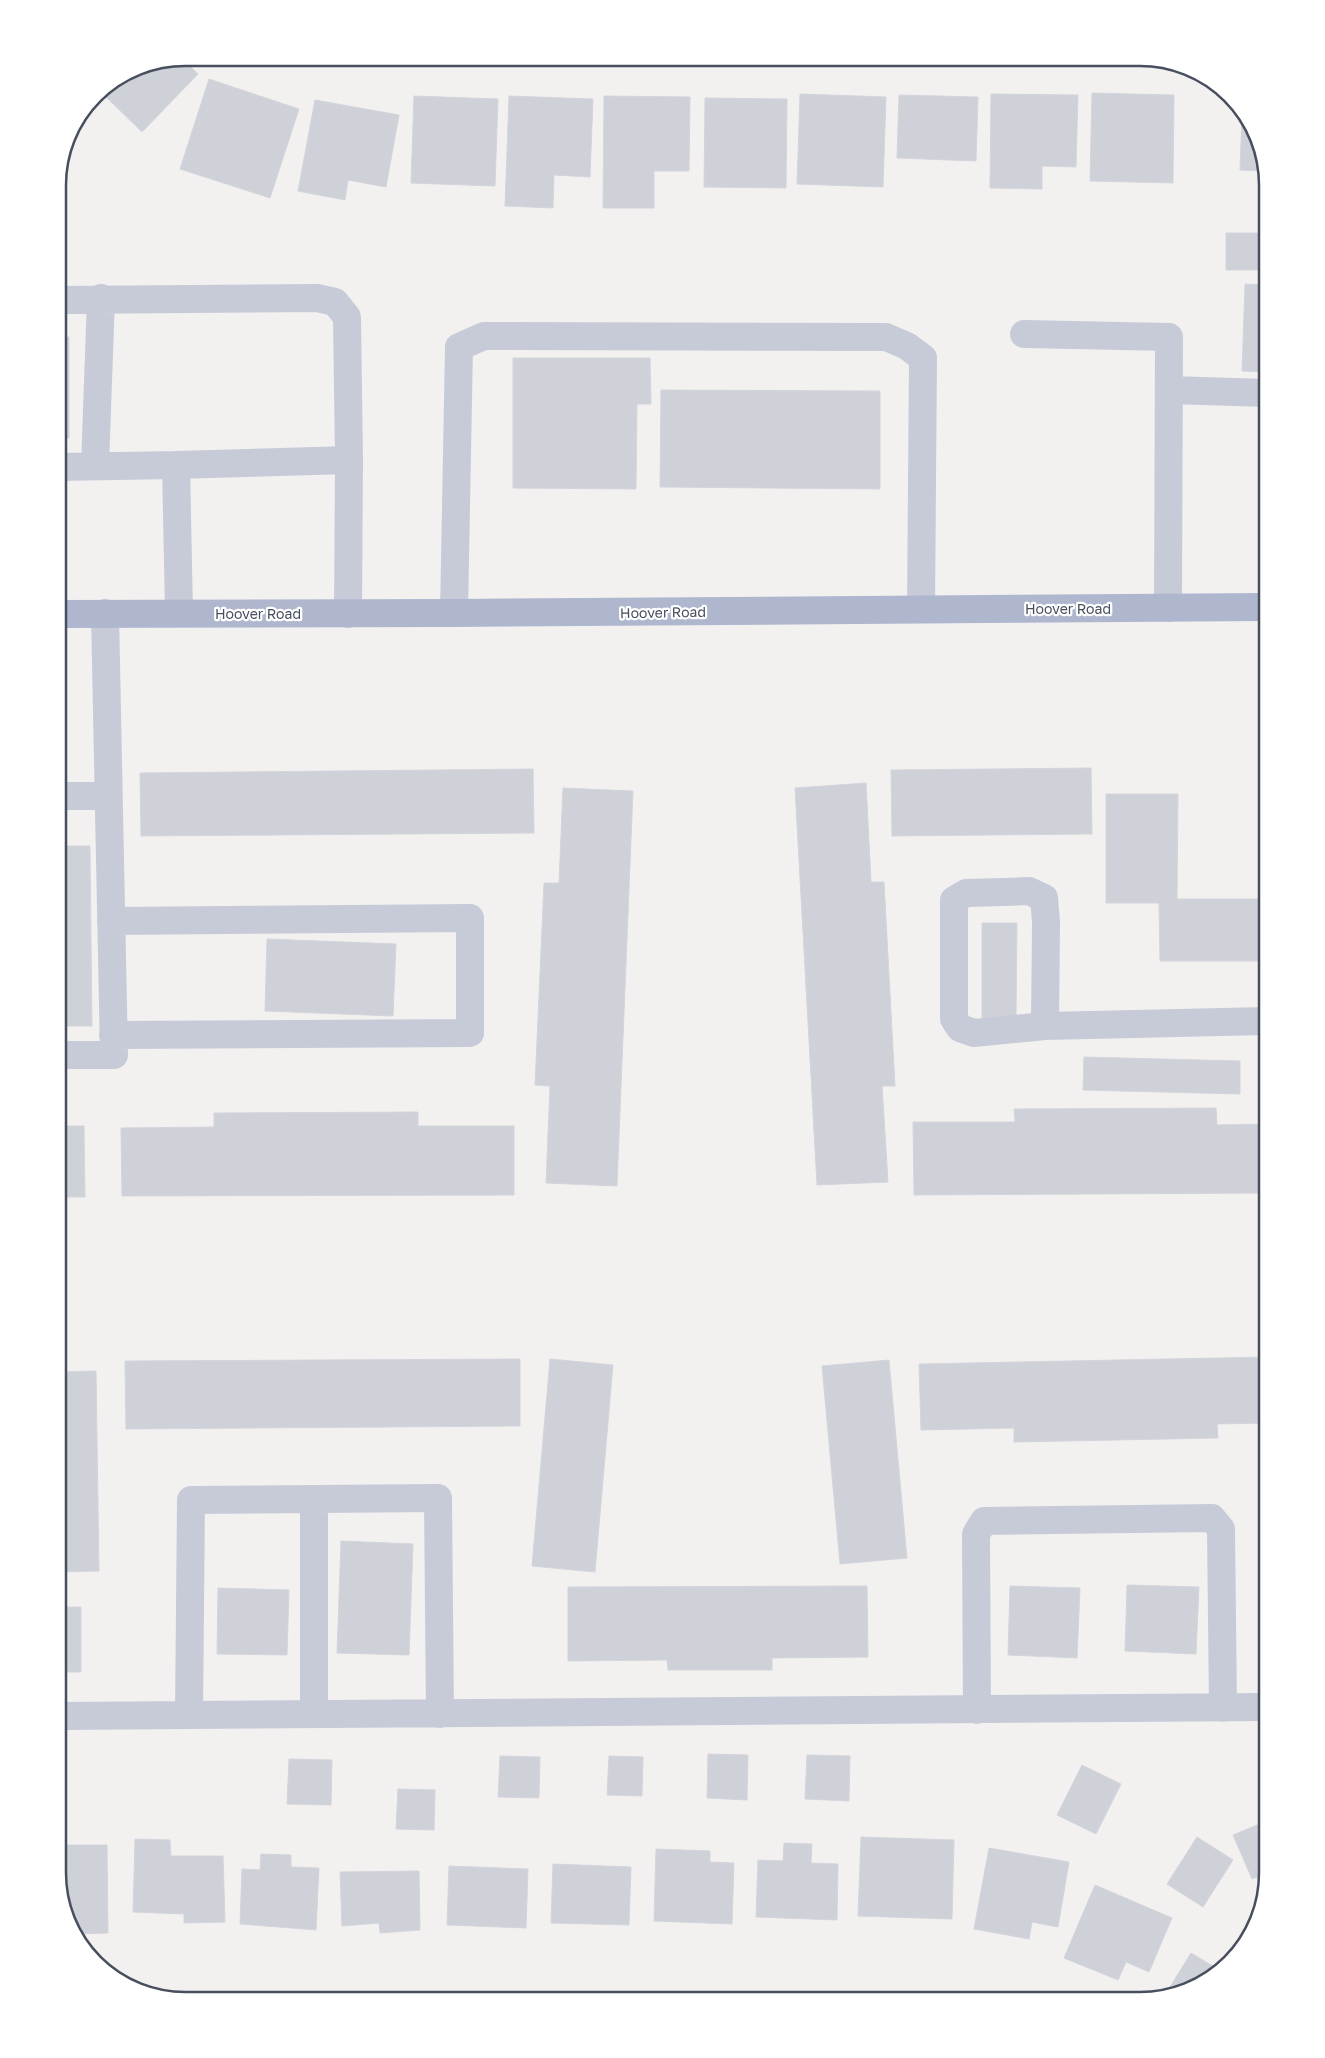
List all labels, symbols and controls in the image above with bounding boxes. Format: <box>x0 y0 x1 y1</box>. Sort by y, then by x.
street label: Hoover Road <box>1025 600 1111 617</box>
street label: Hoover Road <box>620 603 706 621</box>
street label: Hoover Road <box>215 605 301 622</box>

